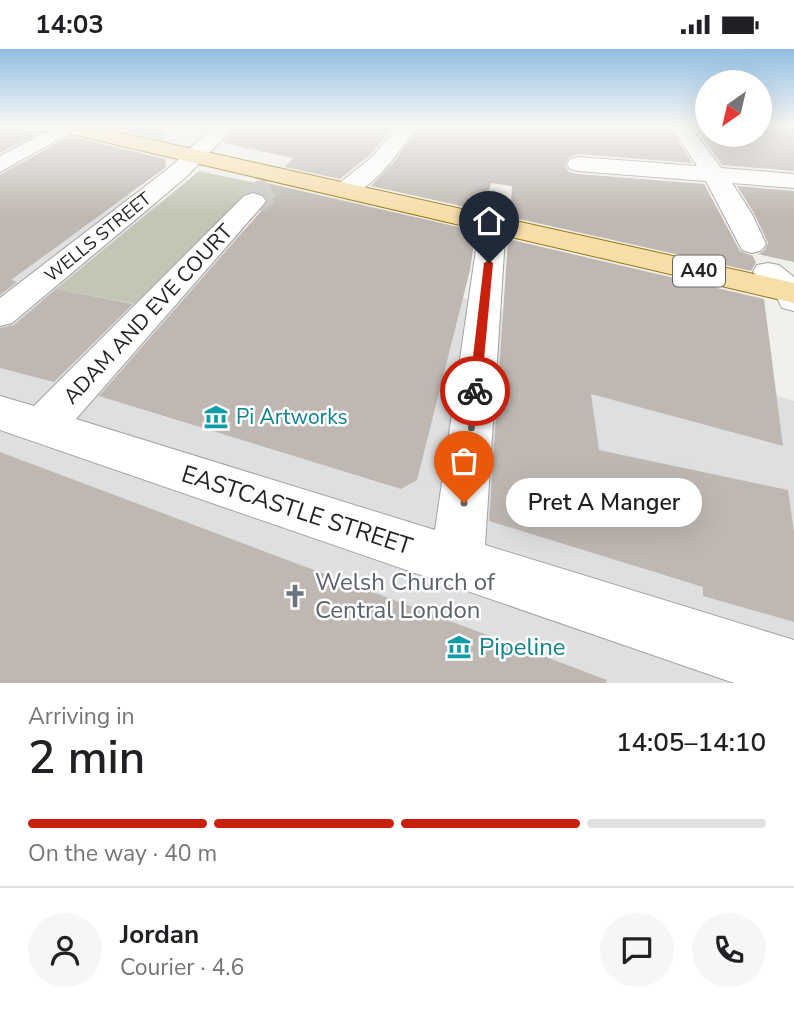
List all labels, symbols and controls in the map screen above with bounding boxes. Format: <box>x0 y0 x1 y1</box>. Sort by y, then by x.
text: 14:03 <box>35 7 104 42</box>
north arrow <box>695 70 772 147</box>
map controls <box>695 70 772 147</box>
street label: WELLS STREET <box>40 187 156 287</box>
pin <box>459 191 519 263</box>
icon: home <box>470 202 508 240</box>
street label: ADAM AND EVE COURT <box>57 218 239 410</box>
road number: A40 <box>673 255 725 287</box>
courier <box>440 356 510 426</box>
icon: bike <box>456 372 494 410</box>
museum icon: Pi Artworks <box>202 403 230 431</box>
place label: Pi Artworks <box>236 403 348 431</box>
pin <box>434 431 494 503</box>
icon: bag <box>445 442 483 480</box>
street label: EASTCASTLE STREET <box>177 458 417 563</box>
callout: Pret A Manger <box>506 479 702 527</box>
text: Pret A Manger <box>528 487 680 518</box>
place label: Welsh Church of Central London <box>315 566 496 626</box>
church icon: Welsh Church of Central London <box>281 582 309 610</box>
place label: Pipeline <box>479 631 566 663</box>
museum icon: Pipeline <box>445 633 473 661</box>
text: Arriving in <box>28 701 135 732</box>
text: 14:05–14:10 <box>616 725 766 760</box>
text: 2 min <box>28 726 145 789</box>
text: On the way · 40 m <box>28 838 217 869</box>
button: person <box>28 913 102 987</box>
button: chat <box>600 913 674 987</box>
button: phone <box>692 913 766 987</box>
text: Jordan <box>120 917 199 952</box>
text: Courier · 4.6 <box>120 952 244 983</box>

